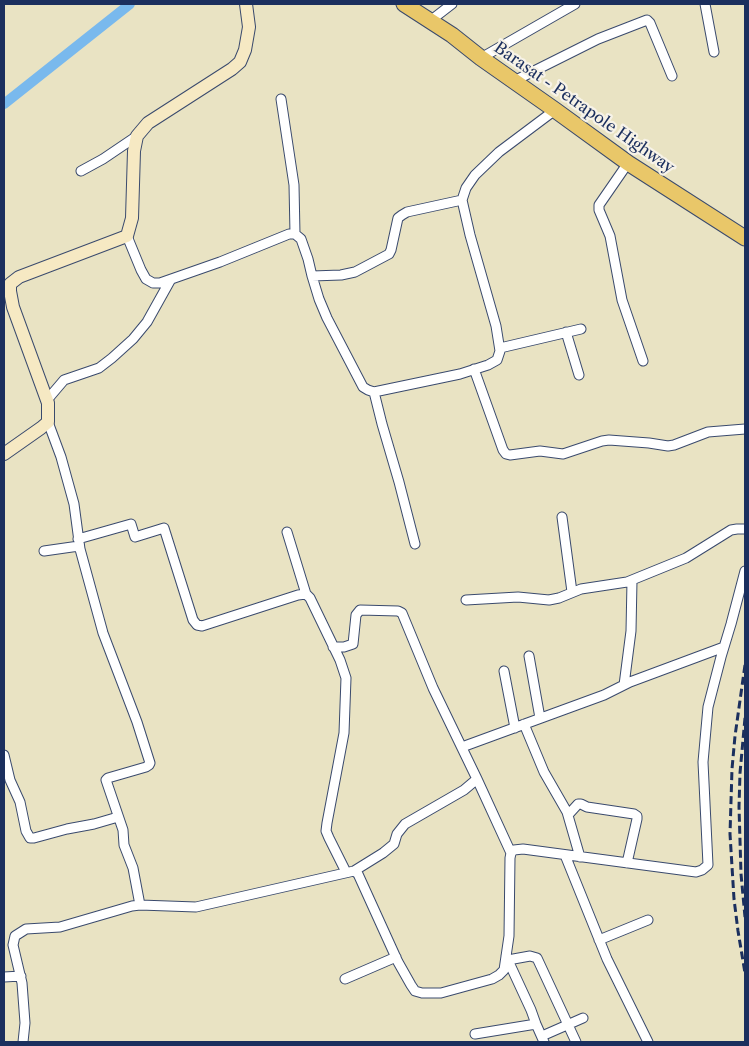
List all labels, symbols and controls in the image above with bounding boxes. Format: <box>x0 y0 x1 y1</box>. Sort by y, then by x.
street label: Barasat - Petrapole Highway <box>490 38 678 178</box>

